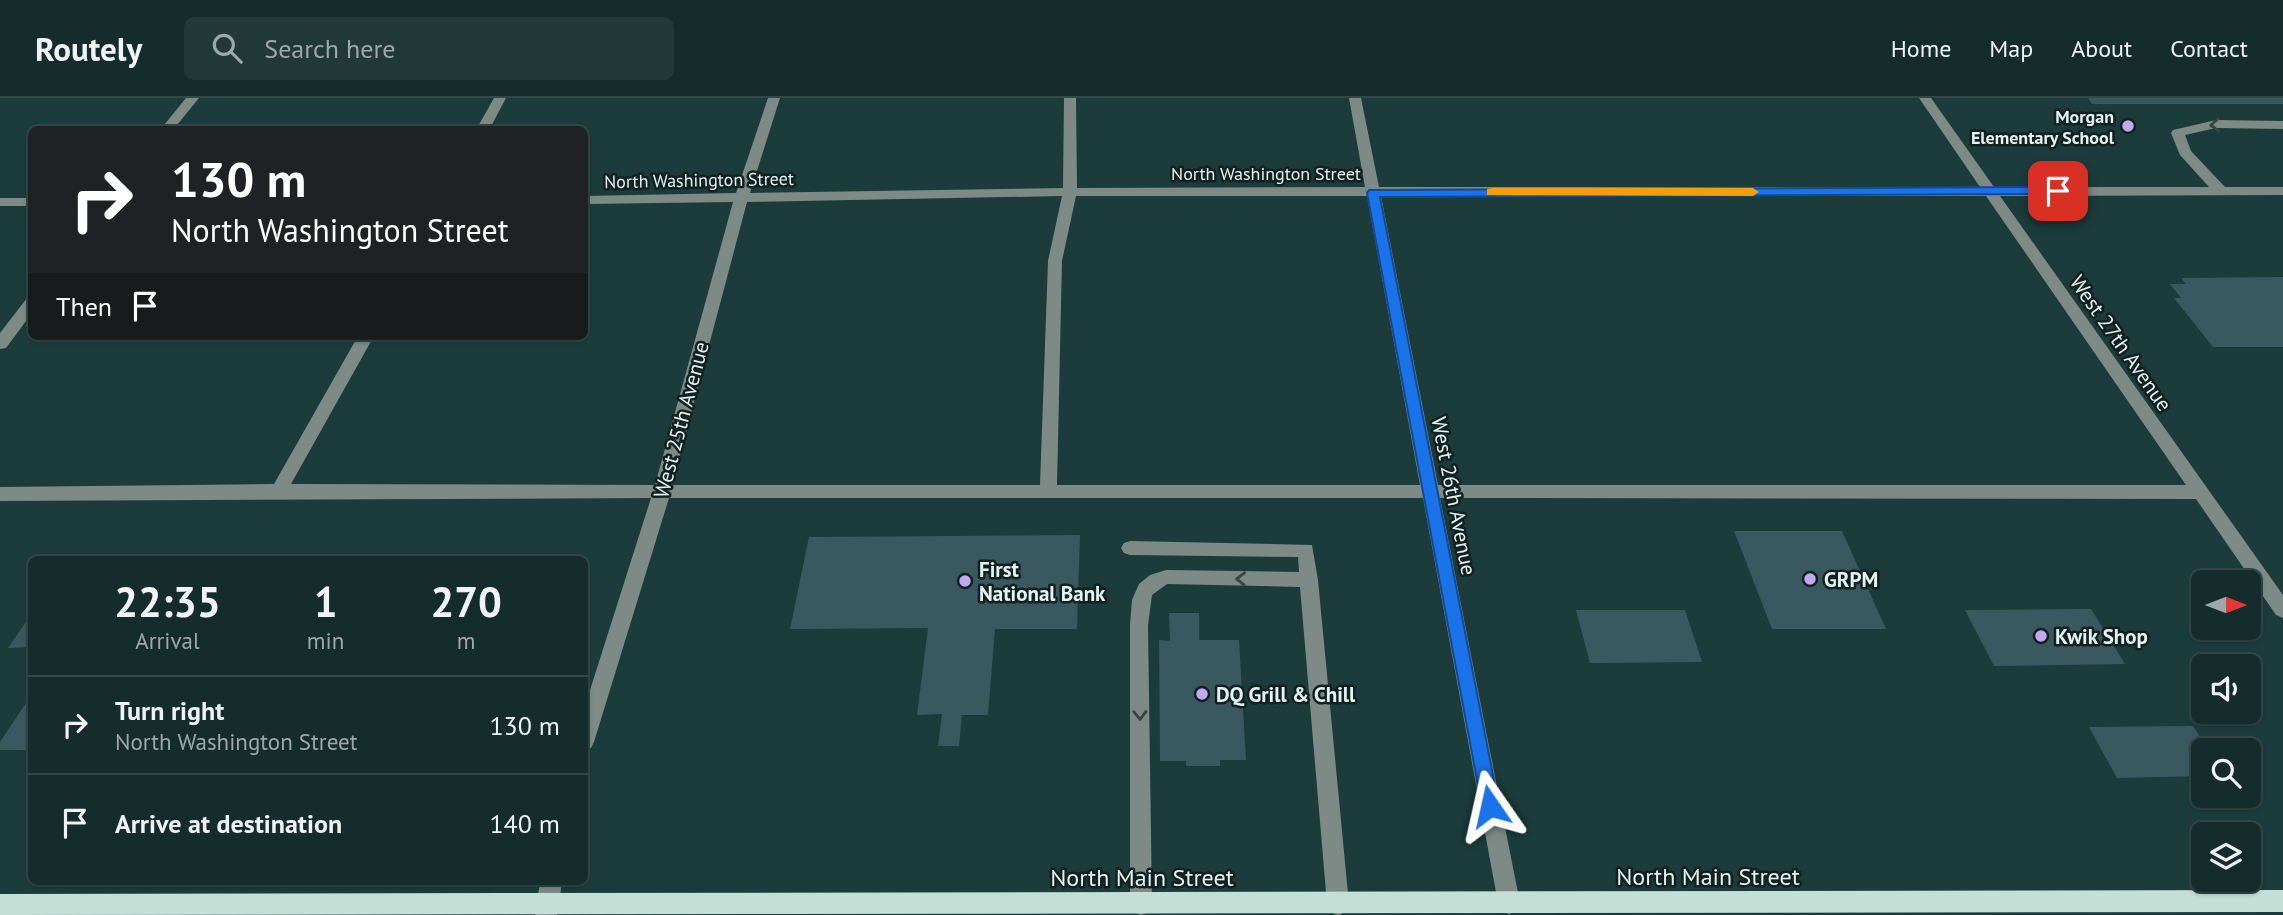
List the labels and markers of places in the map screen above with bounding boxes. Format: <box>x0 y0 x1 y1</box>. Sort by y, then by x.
place label: Morgan Elementary School <box>1971 105 2115 149</box>
marker: Morgan Elementary School <box>2120 118 2136 134</box>
pin <box>2028 161 2088 221</box>
place label: First National Bank <box>979 556 1106 607</box>
place label: GRPM <box>1824 566 1878 593</box>
marker: GRPM <box>1802 571 1818 587</box>
marker: First National Bank <box>957 573 973 589</box>
place label: Kwik Shop <box>2055 623 2148 650</box>
marker: Kwik Shop <box>2033 628 2049 644</box>
place label: DQ Grill & Chill <box>1216 681 1356 708</box>
marker: DQ Grill & Chill <box>1194 686 1210 702</box>

